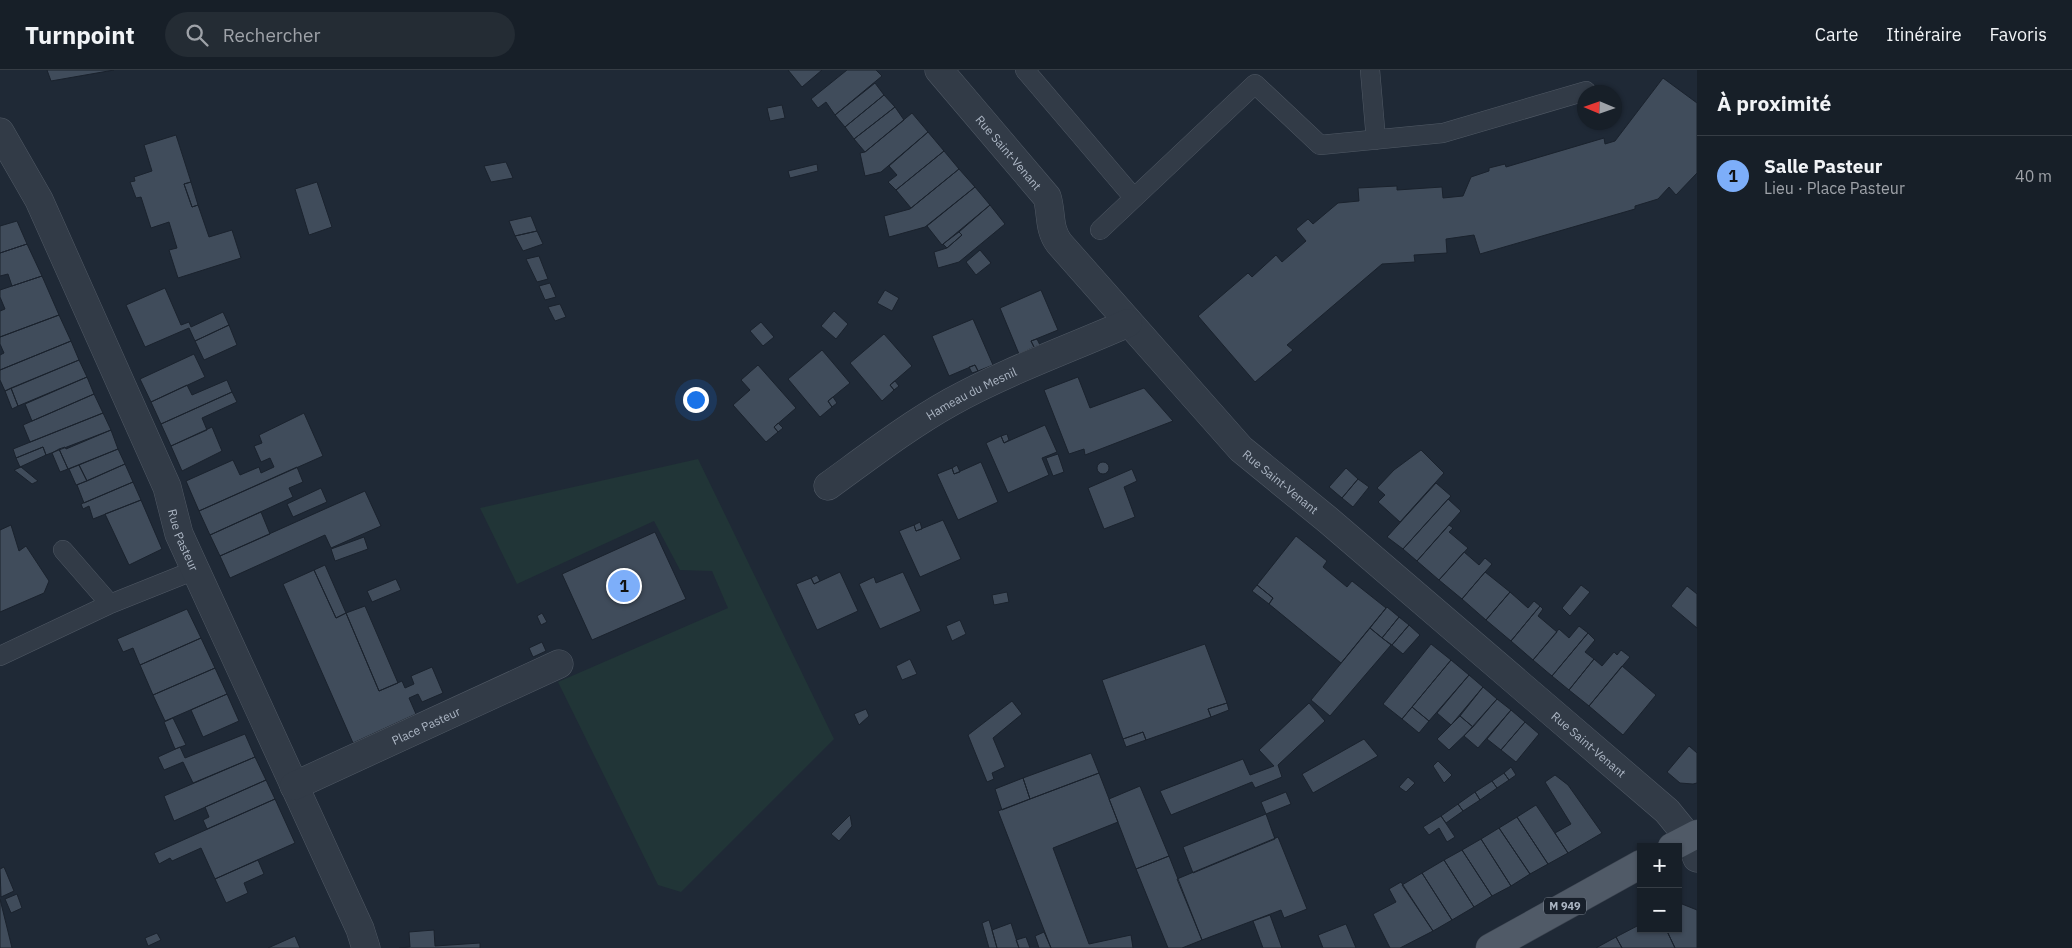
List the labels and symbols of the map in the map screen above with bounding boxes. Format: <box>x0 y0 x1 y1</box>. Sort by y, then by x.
north arrow <box>1577 85 1622 130</box>
street label: Rue Saint-Venant <box>973 112 1045 193</box>
street label: Hameau du Mesnil <box>923 364 1019 423</box>
your location <box>683 387 709 413</box>
street label: Rue Saint-Venant <box>1240 446 1322 517</box>
street label: Rue Pasteur <box>165 507 203 574</box>
pin: 1 <box>608 567 640 605</box>
street label: Place Pasteur <box>389 703 463 748</box>
street label: Rue Saint-Venant <box>1549 708 1629 780</box>
road number: M 949 <box>1544 898 1586 914</box>

